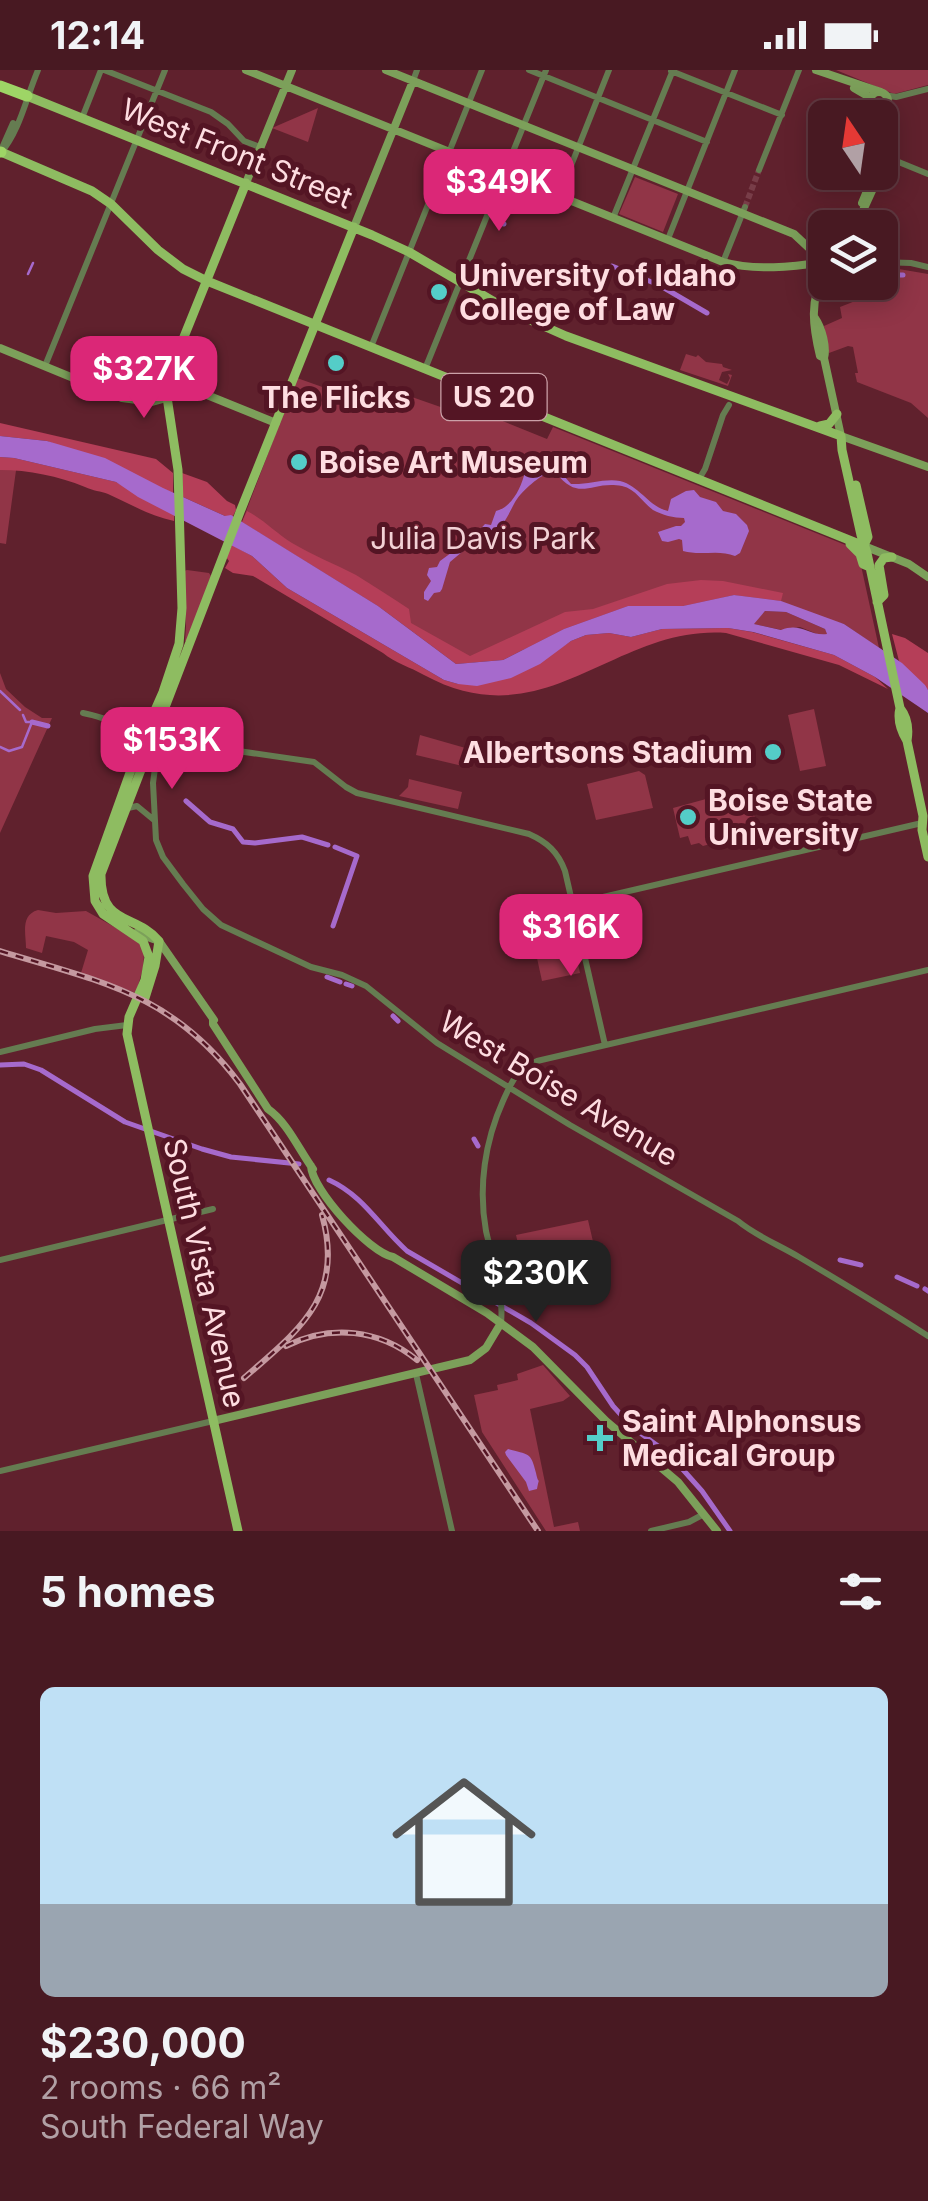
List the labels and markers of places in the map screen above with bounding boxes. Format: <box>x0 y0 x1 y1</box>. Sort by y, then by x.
pin: $349K <box>429 149 569 234</box>
place label: University of Idaho College of Law <box>459 257 736 327</box>
marker: University of Idaho College of Law <box>428 281 450 303</box>
pin: $327K <box>74 336 214 421</box>
marker: The Flicks <box>325 352 347 374</box>
place label: The Flicks <box>261 379 411 415</box>
place label: Boise Art Museum <box>319 444 588 480</box>
marker: Boise Art Museum <box>288 451 310 473</box>
pin: $153K <box>102 707 242 792</box>
place label: Albertsons Stadium <box>463 734 753 770</box>
marker: Albertsons Stadium <box>762 741 784 763</box>
place label: Boise State University <box>708 782 873 852</box>
marker: Boise State University <box>677 806 699 828</box>
pin: $316K <box>501 894 641 979</box>
pin: $230K <box>466 1240 606 1325</box>
place label: Saint Alphonsus Medical Group <box>622 1403 861 1473</box>
marker: Saint Alphonsus Medical Group <box>587 1425 613 1451</box>

